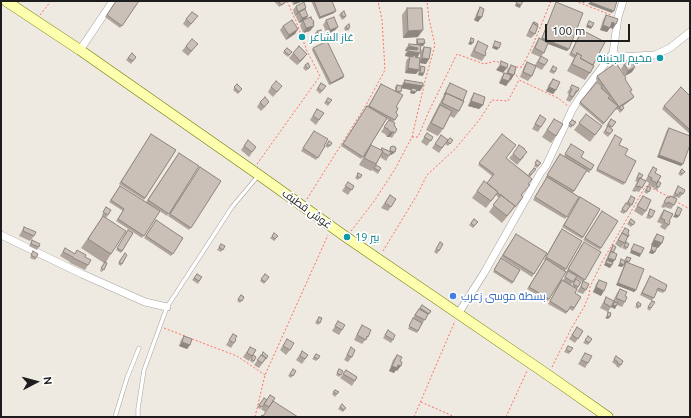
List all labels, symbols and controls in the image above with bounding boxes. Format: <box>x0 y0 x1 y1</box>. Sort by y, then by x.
scale bar <box>547 16 632 42</box>
text: 100 m <box>552 24 585 37</box>
place label: غاز الشاعر <box>310 30 354 44</box>
marker: غاز الشاعر <box>297 32 307 42</box>
place label: مخيم الجنينة <box>597 51 652 65</box>
marker: مخيم الجنينة <box>655 53 665 63</box>
street label: غوش قطيف <box>279 186 335 232</box>
place label: بير 19 <box>355 230 379 244</box>
marker: بير 19 <box>342 232 352 242</box>
place label: بسطة موسى زعرب <box>461 289 546 303</box>
marker: بسطة موسى زعرب <box>448 291 458 301</box>
north arrow <box>16 362 56 402</box>
text: N <box>42 376 54 385</box>

